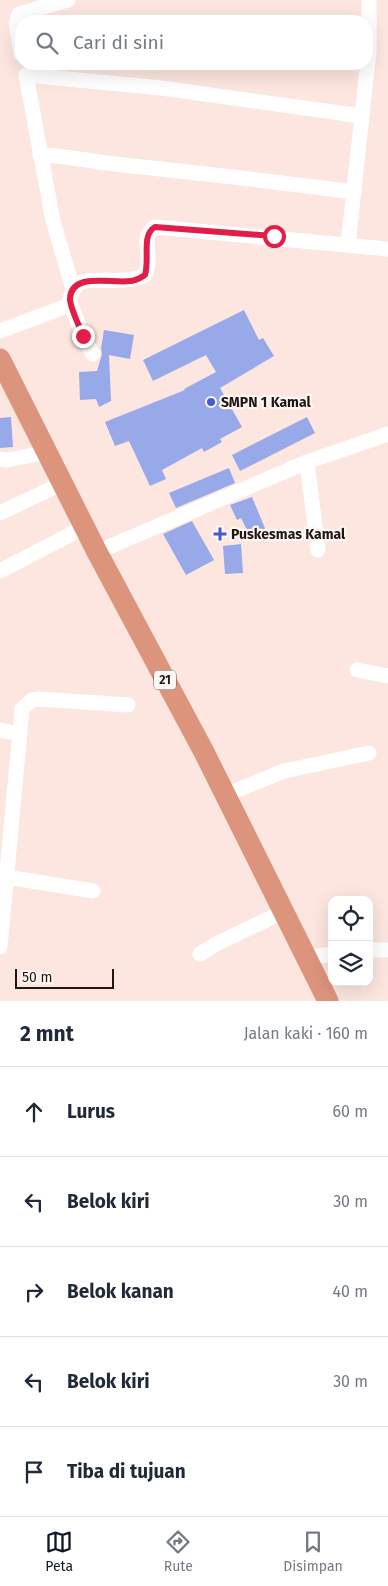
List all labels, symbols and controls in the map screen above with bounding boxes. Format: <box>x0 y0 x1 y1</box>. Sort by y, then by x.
search box <box>15 15 373 70</box>
icon: search <box>33 29 61 57</box>
text: Cari di sini <box>73 31 164 54</box>
route start <box>263 225 286 248</box>
route end <box>72 325 95 348</box>
place label: SMPN 1 Kamal <box>221 394 311 411</box>
marker: SMPN 1 Kamal <box>205 396 217 408</box>
place label: Puskesmas Kamal <box>231 526 346 543</box>
marker: Puskesmas Kamal <box>213 527 227 541</box>
road number: 21 <box>154 670 176 690</box>
map controls <box>328 896 373 986</box>
button: locate <box>328 896 373 941</box>
button: layers <box>328 941 373 986</box>
scale bar <box>15 966 114 989</box>
text: 50 m <box>22 969 53 986</box>
text: 2 mnt <box>20 1021 74 1047</box>
text: Jalan kaki · 160 m <box>244 1024 368 1043</box>
icon: ahead <box>20 1098 48 1126</box>
text: Lurus <box>67 1100 115 1123</box>
text: 60 m <box>333 1102 368 1121</box>
icon: left <box>20 1188 48 1216</box>
text: Belok kiri <box>67 1190 150 1213</box>
text: 30 m <box>333 1192 368 1211</box>
icon: right <box>20 1278 48 1306</box>
text: Belok kanan <box>67 1280 174 1303</box>
text: 40 m <box>333 1282 368 1301</box>
icon: left <box>20 1368 48 1396</box>
text: Belok kiri <box>67 1370 150 1393</box>
text: 30 m <box>333 1372 368 1391</box>
icon: arrive <box>20 1458 48 1486</box>
text: Tiba di tujuan <box>67 1460 186 1483</box>
tab: Peta <box>45 1528 73 1575</box>
tab: Rute <box>164 1528 193 1575</box>
tab: Disimpan <box>283 1528 343 1575</box>

